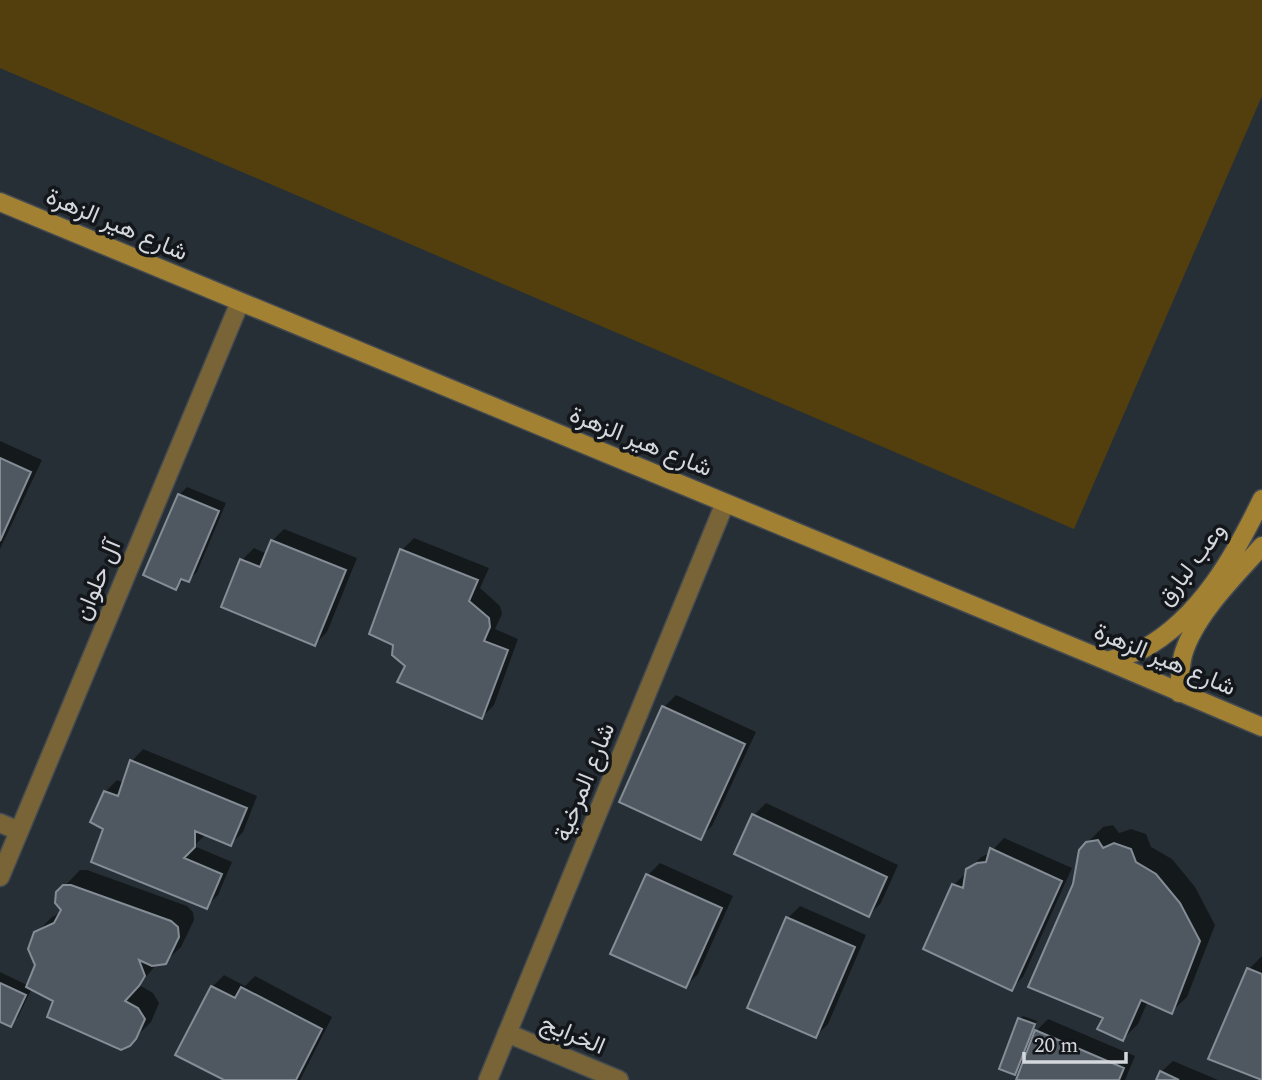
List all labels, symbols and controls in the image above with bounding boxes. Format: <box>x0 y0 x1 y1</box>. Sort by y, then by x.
street label: شارع هير الزهرة <box>40 179 193 271</box>
street label: شارع هير الزهرة <box>564 397 717 487</box>
street label: وعب لبارق <box>1148 515 1235 614</box>
street label: آل حلوان <box>65 532 132 626</box>
street label: شارع هير الزهرة <box>1088 614 1241 706</box>
street label: شارع المرخية <box>545 718 625 847</box>
street label: الخرايج <box>535 1005 611 1065</box>
scale bar <box>1024 1020 1126 1064</box>
text: 20 m <box>1034 1030 1078 1062</box>

